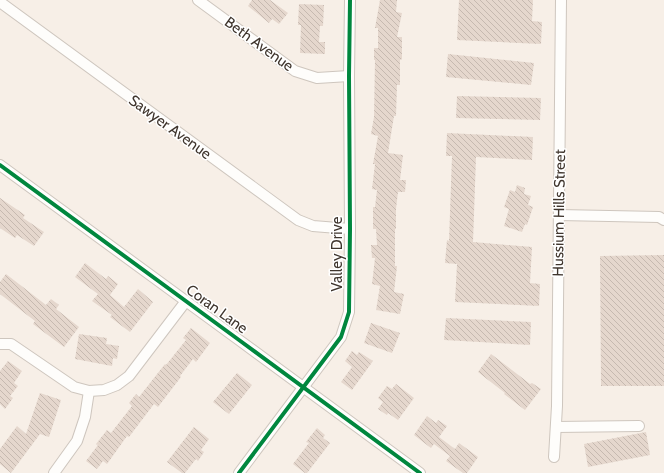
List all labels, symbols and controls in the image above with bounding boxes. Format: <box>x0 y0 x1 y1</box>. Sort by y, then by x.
street label: Beth Avenue <box>221 13 297 75</box>
street label: Sawyer Avenue <box>125 91 215 163</box>
street label: Hussium Hills Street <box>549 149 569 277</box>
street label: Valley Drive <box>328 216 346 291</box>
street label: Coran Lane <box>183 281 252 338</box>

